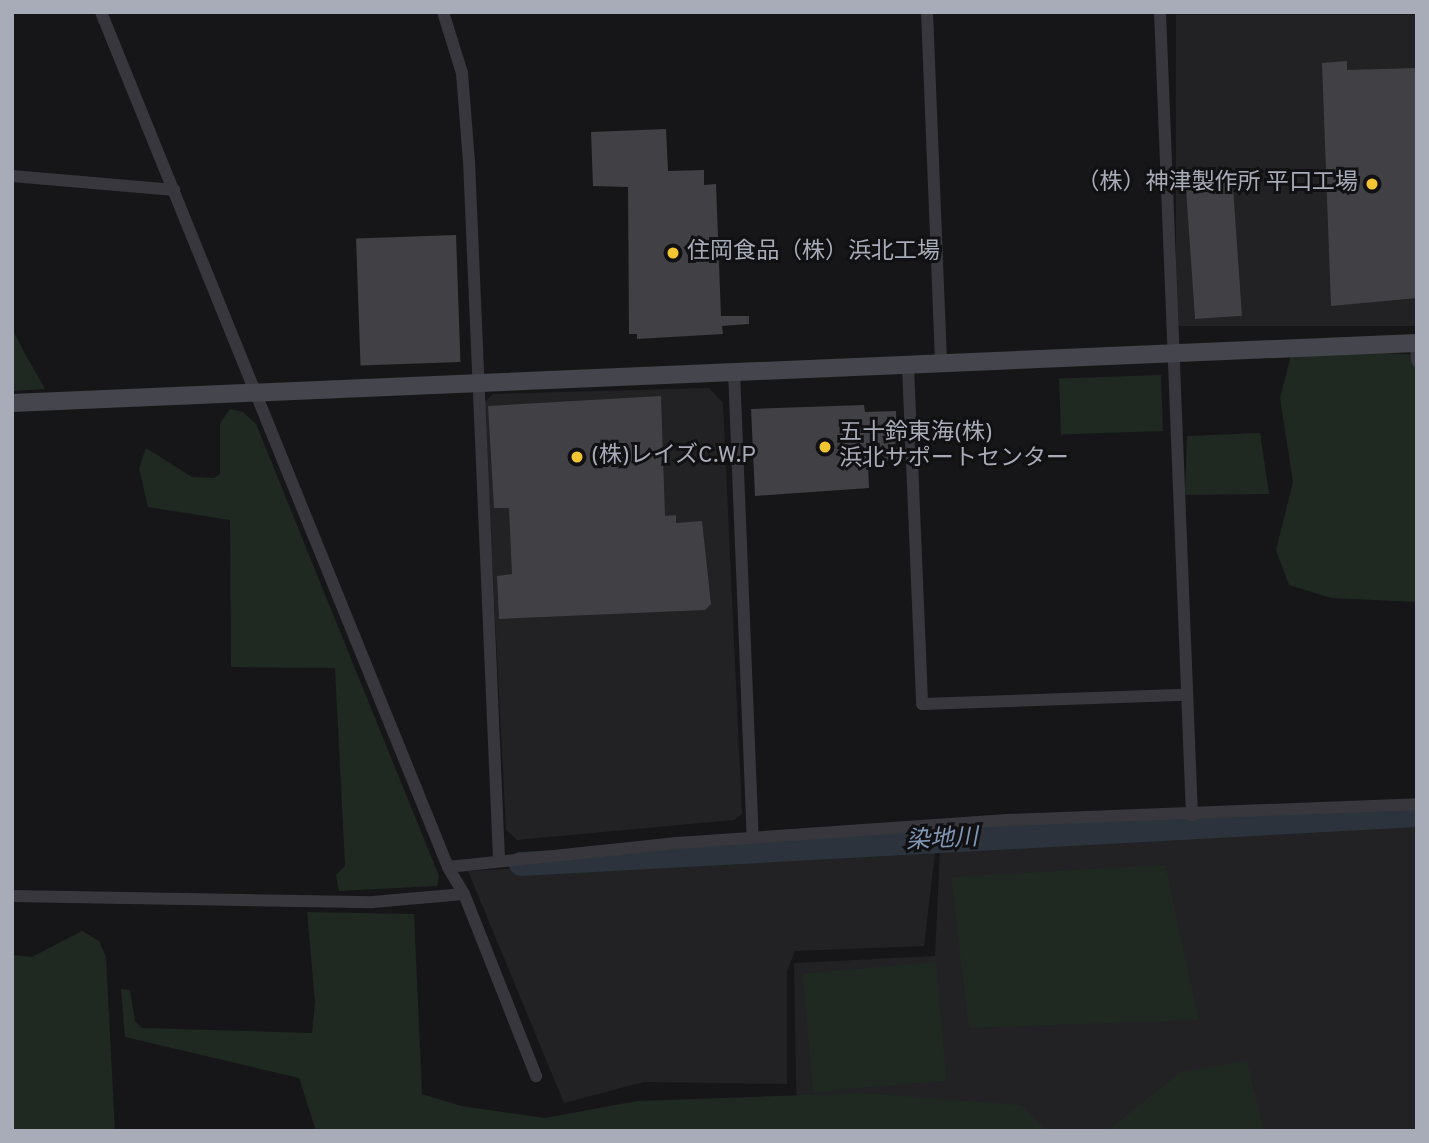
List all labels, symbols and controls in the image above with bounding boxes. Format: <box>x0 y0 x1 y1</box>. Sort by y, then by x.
place label: （株）神津製作所 平口工場 <box>1077 170 1358 198</box>
marker: （株）神津製作所 平口工場 <box>1364 176 1380 192</box>
place label: 住岡食品（株）浜北工場 <box>687 239 940 267</box>
marker: 住岡食品（株）浜北工場 <box>665 245 681 261</box>
place label: 五十鈴東海(株) 浜北サポートセンター <box>839 420 1069 474</box>
marker: 五十鈴東海(株) 浜北サポートセンター <box>817 439 833 455</box>
place label: (株)レイズC.W.P <box>591 443 756 471</box>
marker: (株)レイズC.W.P <box>569 449 585 465</box>
water label: 染地川 <box>905 825 979 857</box>

